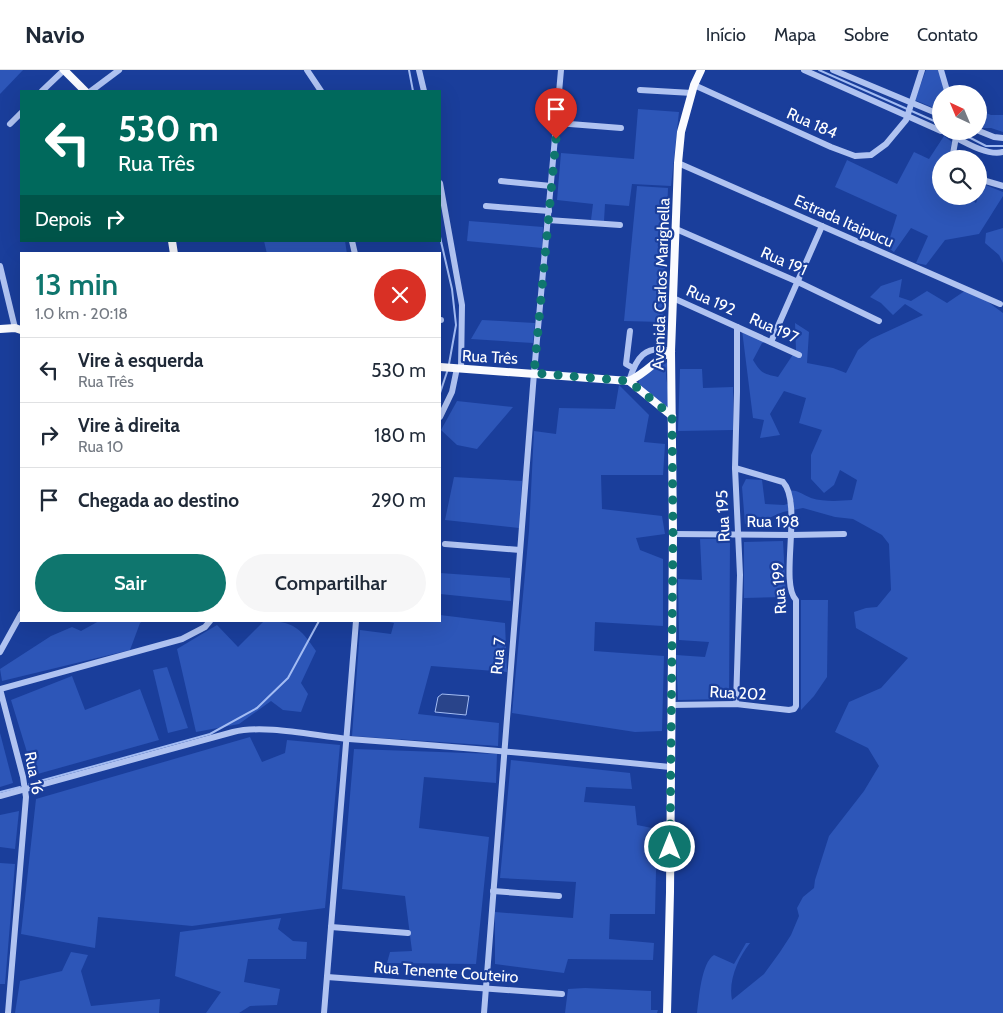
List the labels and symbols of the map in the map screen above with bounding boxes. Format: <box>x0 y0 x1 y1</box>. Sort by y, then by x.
north arrow <box>932 85 988 140</box>
pin <box>535 88 577 139</box>
street label: Rua 184 <box>784 103 840 143</box>
street label: Estrada Itaipucu <box>791 191 897 251</box>
street label: Avenida Carlos Marighella <box>649 197 674 370</box>
street label: Rua 191 <box>758 242 810 280</box>
street label: Rua 192 <box>683 281 739 319</box>
street label: Rua 197 <box>747 309 801 347</box>
street label: Rua Três <box>462 346 519 368</box>
street label: Rua 195 <box>712 489 734 543</box>
street label: Rua 198 <box>746 512 800 531</box>
street label: Rua 199 <box>768 561 790 615</box>
street label: Rua 7 <box>487 637 509 675</box>
street label: Rua 202 <box>709 682 767 704</box>
street label: Rua 16 <box>21 750 47 796</box>
position arrow <box>643 820 695 872</box>
street label: Rua Tenente Couteiro <box>373 957 519 987</box>

